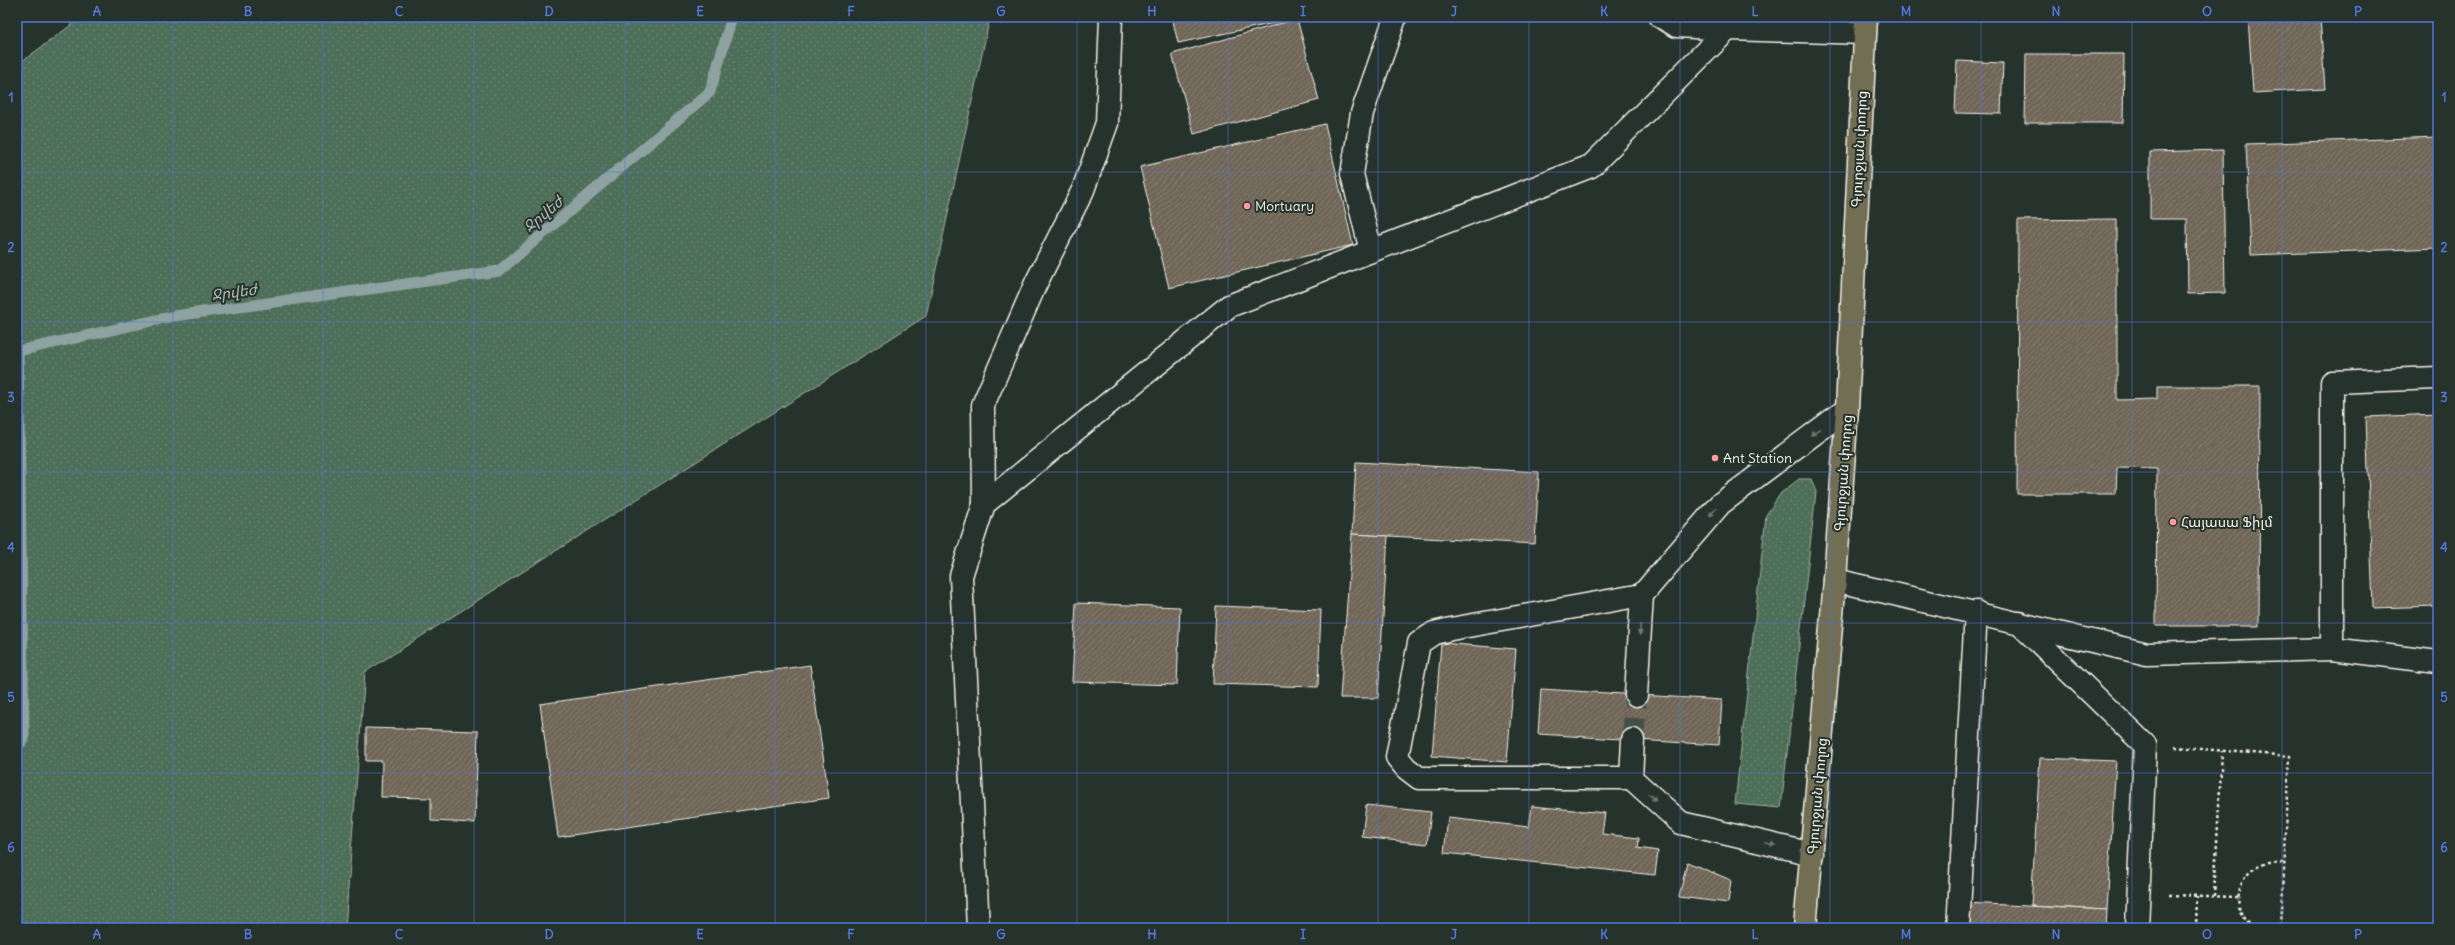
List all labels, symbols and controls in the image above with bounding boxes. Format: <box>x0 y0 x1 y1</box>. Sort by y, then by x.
text: A <box>93 3 102 20</box>
text: B <box>244 3 253 20</box>
text: C <box>395 3 404 20</box>
text: D <box>544 3 554 20</box>
text: E <box>696 3 704 20</box>
text: F <box>847 3 855 20</box>
text: G <box>996 3 1006 20</box>
text: H <box>1147 3 1157 20</box>
text: I <box>1300 3 1306 20</box>
text: J <box>1451 3 1458 20</box>
text: K <box>1600 3 1609 20</box>
text: L <box>1751 3 1759 20</box>
text: M <box>1901 3 1911 20</box>
text: N <box>2052 3 2060 20</box>
text: O <box>2202 3 2212 20</box>
text: P <box>2354 3 2362 20</box>
text: 1 <box>8 89 14 106</box>
text: 1 <box>2441 89 2447 106</box>
street label: Գյուրջյան փողոց <box>1847 90 1871 208</box>
water label: Ջրվեժ <box>519 191 568 236</box>
place label: Mortuary <box>1255 197 1314 215</box>
marker: Mortuary <box>1242 201 1252 211</box>
text: 2 <box>7 239 15 256</box>
text: 2 <box>2440 239 2448 256</box>
water label: Ջրվեժ <box>210 279 260 305</box>
text: 3 <box>7 389 15 406</box>
text: 3 <box>2440 389 2448 406</box>
street label: Գյուրջյան փողոց <box>1830 414 1856 532</box>
one-way arrow <box>1810 428 1821 436</box>
place label: Ant Station <box>1723 449 1792 467</box>
marker: Ant Station <box>1710 453 1720 463</box>
one-way arrow <box>1709 507 1718 518</box>
place label: Հայասա Ֆիլմ <box>2181 513 2273 531</box>
marker: Հայասա Ֆիլմ <box>2168 517 2178 527</box>
text: 4 <box>7 539 15 556</box>
text: 4 <box>2440 539 2448 556</box>
one-way arrow <box>1637 624 1643 637</box>
text: 5 <box>7 689 15 706</box>
text: 5 <box>2440 689 2448 706</box>
street label: Գյուրջյան փողոց <box>1803 737 1831 855</box>
one-way arrow <box>1647 792 1657 802</box>
text: 6 <box>7 839 15 856</box>
text: 6 <box>2440 839 2448 856</box>
one-way arrow <box>1763 842 1776 848</box>
text: A <box>93 926 102 943</box>
text: B <box>244 926 253 943</box>
text: C <box>395 926 404 943</box>
text: D <box>544 926 554 943</box>
text: E <box>696 926 704 943</box>
text: F <box>847 926 855 943</box>
text: G <box>996 926 1006 943</box>
text: H <box>1147 926 1157 943</box>
text: I <box>1300 926 1306 943</box>
text: J <box>1451 926 1458 943</box>
text: K <box>1600 926 1609 943</box>
text: L <box>1751 926 1759 943</box>
text: M <box>1901 926 1911 943</box>
text: N <box>2052 926 2060 943</box>
text: O <box>2202 926 2212 943</box>
text: P <box>2354 926 2362 943</box>

